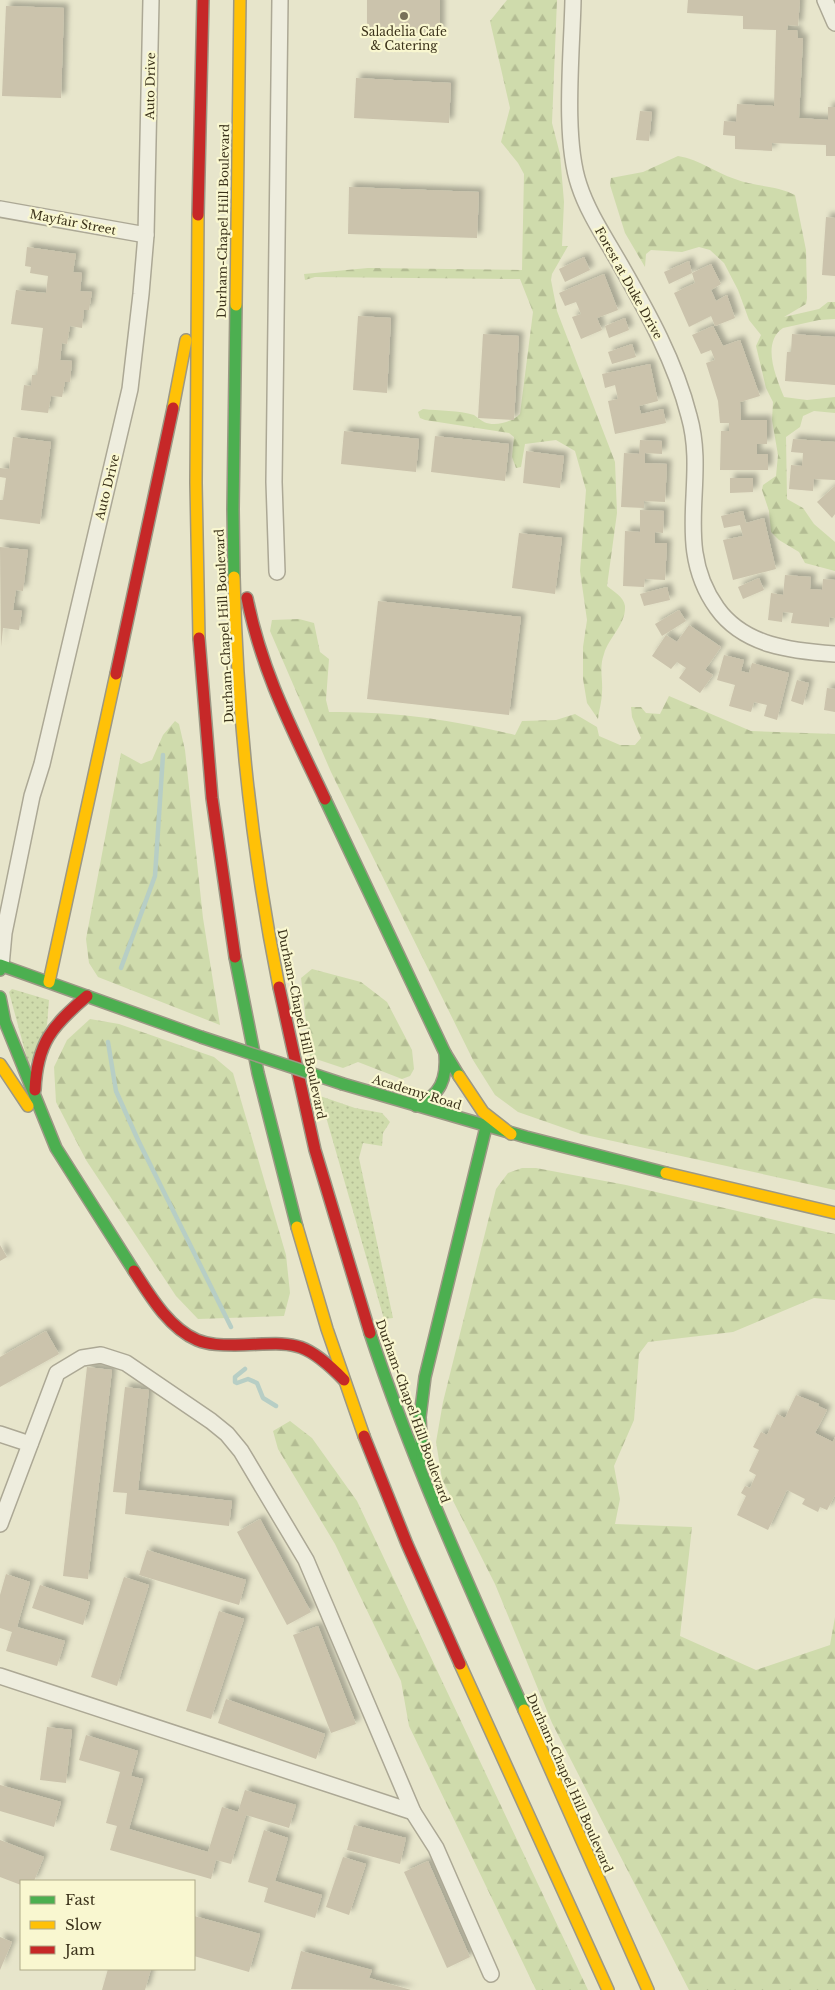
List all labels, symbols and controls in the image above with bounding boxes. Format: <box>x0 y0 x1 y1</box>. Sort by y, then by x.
marker: Saladelia Cafe & Catering <box>398 10 410 22</box>
place label: Saladelia Cafe & Catering <box>361 24 447 53</box>
street label: Auto Drive <box>142 52 158 121</box>
street label: Durham-Chapel Hill Boulevard <box>214 124 232 318</box>
street label: Mayfair Street <box>28 206 118 238</box>
street label: Forest at Duke Drive <box>592 224 666 342</box>
street label: Auto Drive <box>91 452 122 522</box>
street label: Durham-Chapel Hill Boulevard <box>211 529 237 723</box>
street label: Durham-Chapel Hill Boulevard <box>274 927 330 1121</box>
street label: Academy Road <box>370 1071 463 1113</box>
street label: Durham-Chapel Hill Boulevard <box>373 1317 453 1505</box>
street label: Durham-Chapel Hill Boulevard <box>524 1691 616 1875</box>
legend <box>20 1880 195 1970</box>
text: Fast <box>65 1890 96 1909</box>
text: Slow <box>65 1915 102 1934</box>
text: Jam <box>63 1940 95 1959</box>

